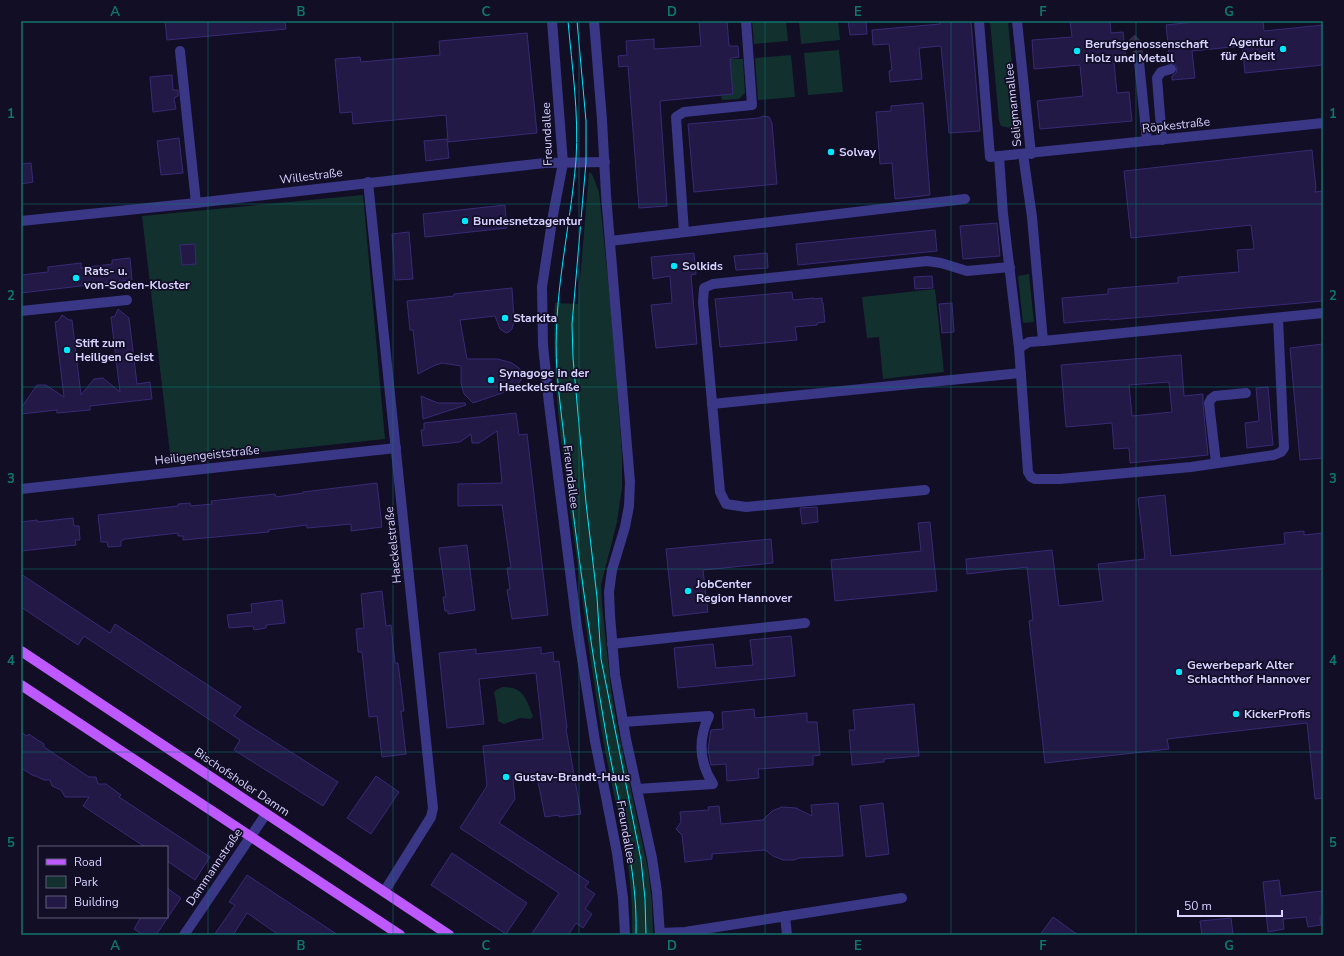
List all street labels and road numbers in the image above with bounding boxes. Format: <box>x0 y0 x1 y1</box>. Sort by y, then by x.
street label: Seligmannallee <box>1001 63 1025 147</box>
street label: Freundallee <box>538 102 556 166</box>
street label: Röpkestraße <box>1141 113 1211 137</box>
street label: Willestraße <box>278 164 344 188</box>
street label: Heiligengeiststraße <box>154 442 260 468</box>
street label: Freundallee <box>559 444 583 510</box>
street label: Haeckelstraße <box>381 506 405 584</box>
street label: Bischofsholer Damm <box>191 744 293 820</box>
street label: Freundallee <box>613 799 639 865</box>
street label: Dammannstraße <box>182 825 246 909</box>

